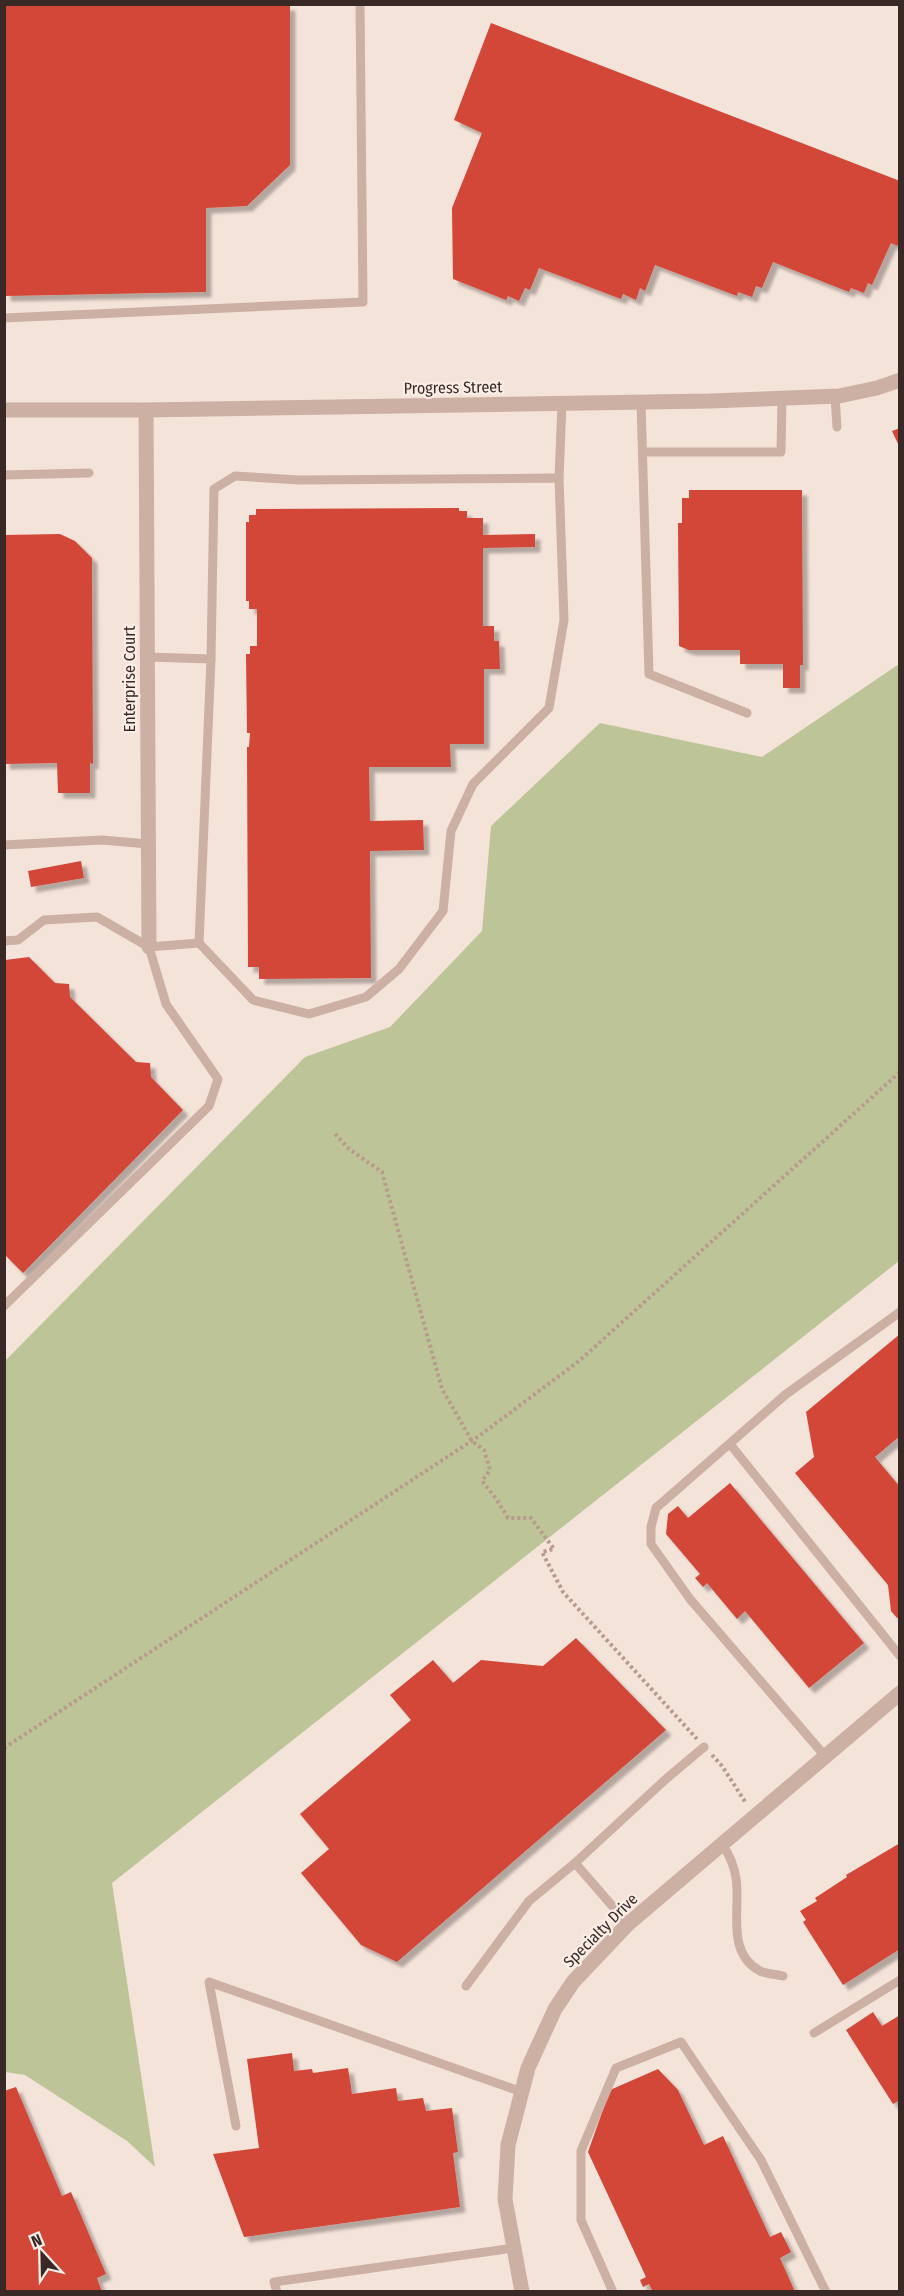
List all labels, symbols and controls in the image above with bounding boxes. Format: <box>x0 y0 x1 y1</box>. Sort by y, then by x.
street label: Progress Street <box>403 377 503 398</box>
street label: Enterprise Court <box>120 625 139 732</box>
street label: Specialty Drive <box>559 1889 641 1971</box>
north arrow <box>12 2224 72 2284</box>
text: N <box>29 2230 45 2251</box>

